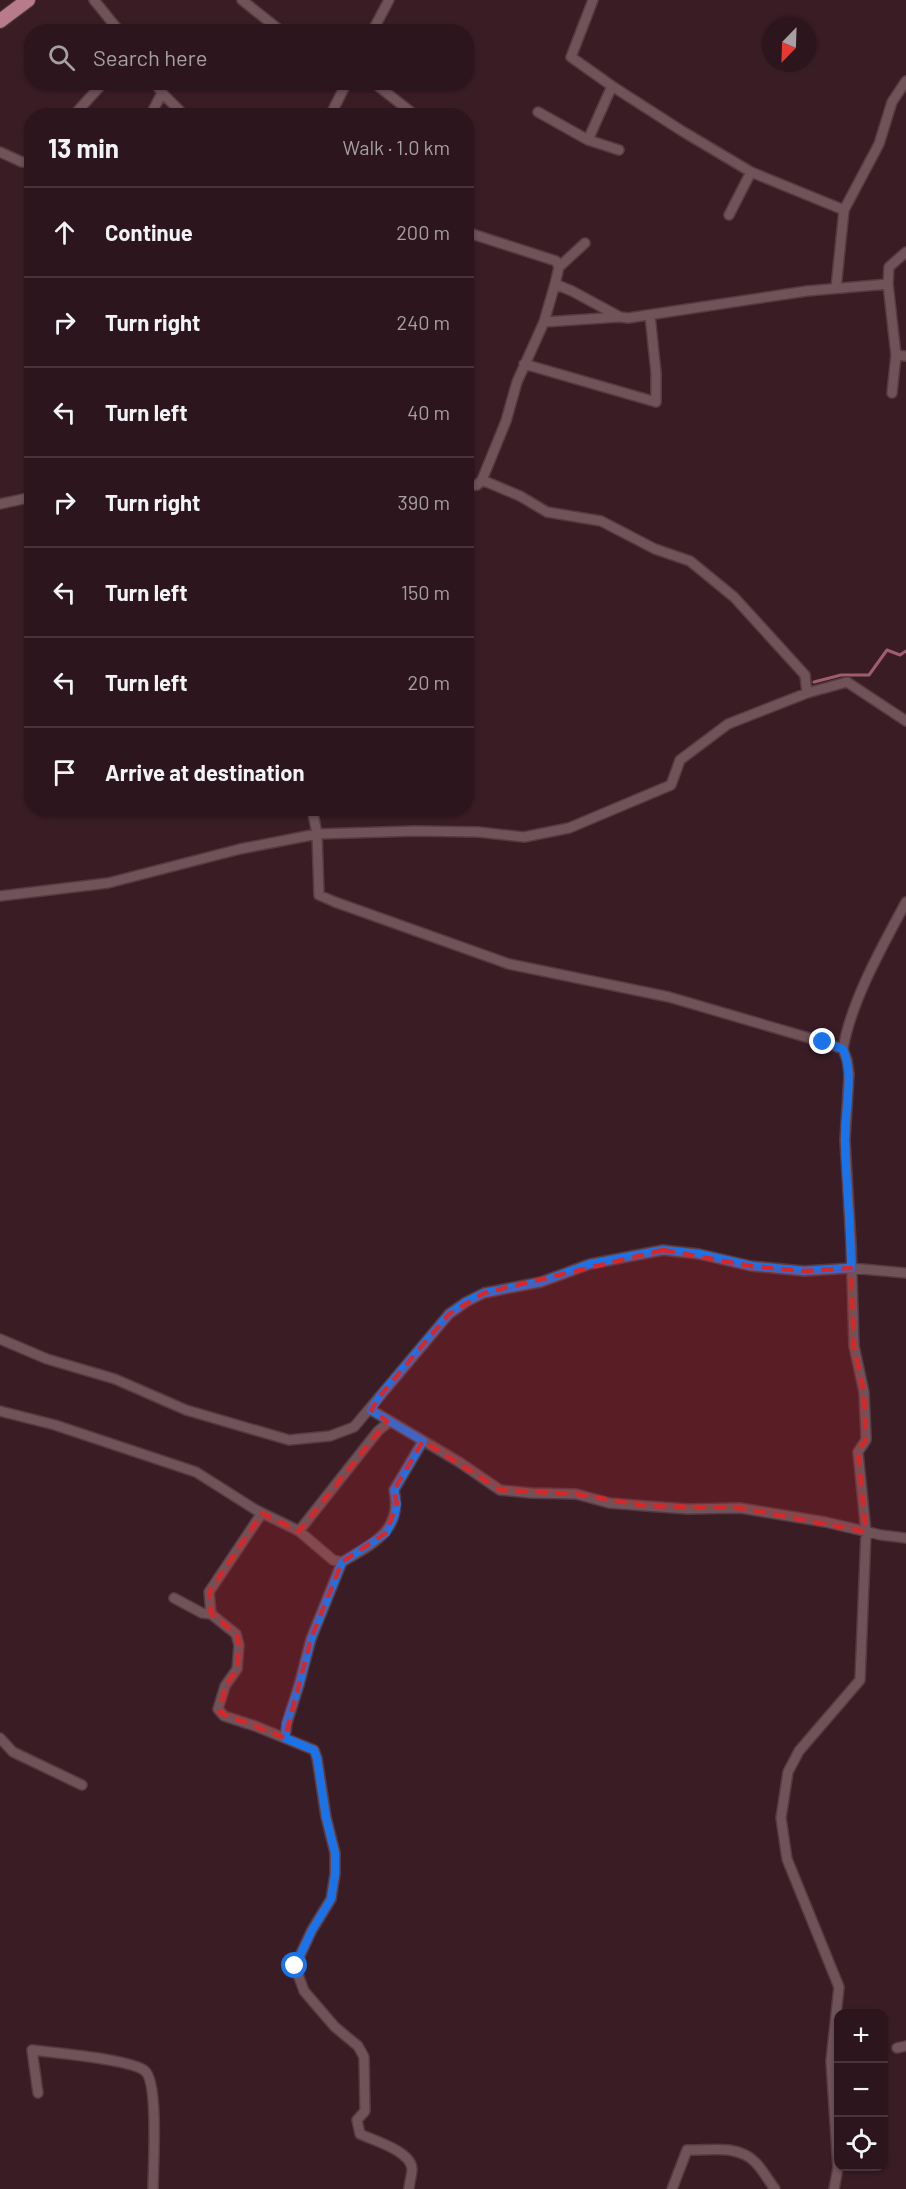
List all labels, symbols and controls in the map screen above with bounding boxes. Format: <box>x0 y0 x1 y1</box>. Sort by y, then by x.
north arrow <box>762 18 816 72</box>
search box <box>24 24 474 90</box>
icon: search <box>45 41 78 74</box>
text: Search here <box>93 44 207 70</box>
text: 13 min <box>48 132 119 163</box>
text: Walk · 1.0 km <box>343 135 450 159</box>
icon: ahead <box>48 216 81 249</box>
text: Continue <box>105 219 193 245</box>
text: 200 m <box>396 220 450 244</box>
icon: right <box>48 306 81 339</box>
text: Turn right <box>105 309 200 335</box>
text: 240 m <box>396 310 450 334</box>
icon: left <box>48 396 81 429</box>
text: Turn left <box>105 399 188 425</box>
text: 40 m <box>407 400 450 424</box>
icon: right <box>48 486 81 519</box>
text: Turn right <box>105 489 200 515</box>
text: 390 m <box>397 490 450 514</box>
icon: left <box>48 576 81 609</box>
text: Turn left <box>105 579 188 605</box>
text: 150 m <box>401 580 450 604</box>
icon: left <box>48 666 81 699</box>
text: Turn left <box>105 669 188 695</box>
text: 20 m <box>407 670 450 694</box>
icon: arrive <box>48 756 81 789</box>
text: Arrive at destination <box>105 759 304 785</box>
route end <box>809 1028 835 1054</box>
route start <box>281 1952 307 1978</box>
map controls <box>834 2009 888 2171</box>
button: + <box>834 2009 888 2063</box>
button: − <box>834 2063 888 2117</box>
button: locate <box>834 2117 888 2171</box>

